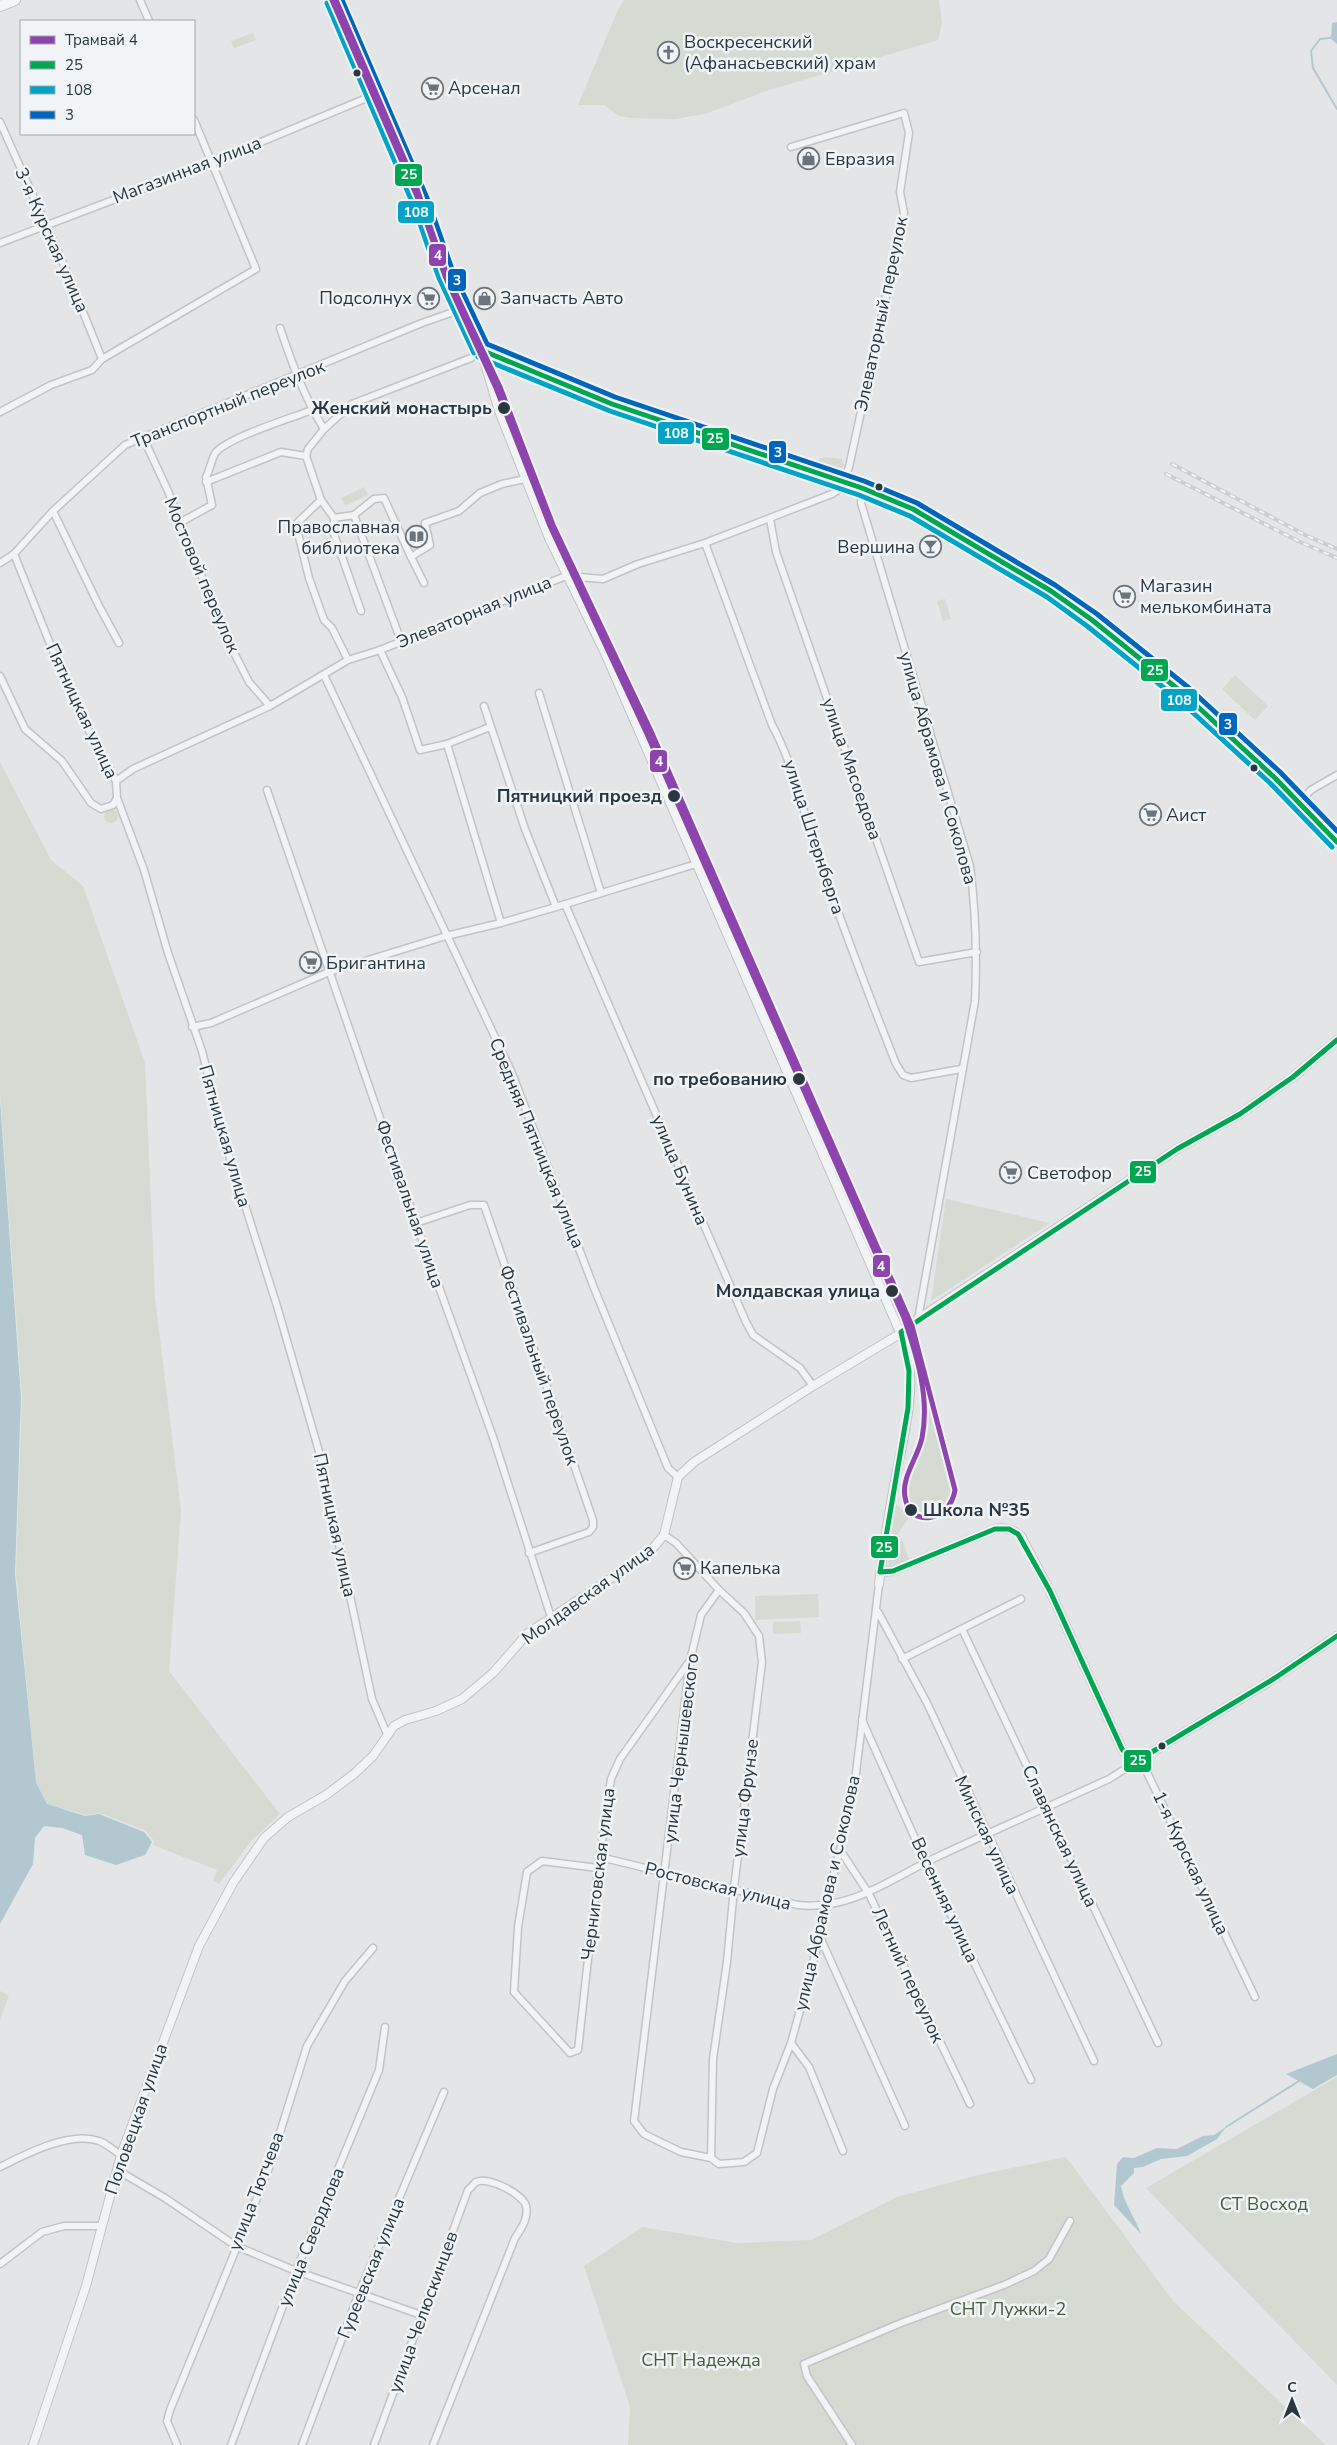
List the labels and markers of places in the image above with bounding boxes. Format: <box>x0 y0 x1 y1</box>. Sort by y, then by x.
place label: Воскресенский (Афанасьевский) храм <box>684 30 876 75</box>
church icon: Воскресенский (Афанасьевский) храм <box>656 40 680 64</box>
unlabelled marker <box>352 68 362 78</box>
supermarket icon: Арсенал <box>420 76 444 100</box>
place label: Арсенал <box>448 76 521 100</box>
shop icon: Евразия <box>797 147 821 171</box>
place label: Евразия <box>825 147 895 171</box>
place label: Подсолнух <box>319 286 412 310</box>
supermarket icon: Подсолнух <box>416 286 440 310</box>
shop icon: Запчасть Авто <box>472 286 496 310</box>
place label: Запчасть Авто <box>500 286 623 310</box>
place label: Женский монастырь <box>311 396 492 420</box>
marker: Женский монастырь <box>496 400 512 416</box>
unlabelled marker <box>874 482 884 492</box>
place label: Православная библиотека <box>278 515 400 560</box>
library icon: Православная библиотека <box>404 525 428 549</box>
place label: Вершина <box>837 535 915 559</box>
bar icon: Вершина <box>919 535 943 559</box>
place label: Магазин мелькомбината <box>1140 574 1272 619</box>
supermarket icon: Магазин мелькомбината <box>1112 584 1136 608</box>
unlabelled marker <box>1249 763 1259 773</box>
place label: Пятницкий проезд <box>497 784 662 808</box>
marker: Пятницкий проезд <box>666 788 682 804</box>
supermarket icon: Аист <box>1138 803 1162 827</box>
place label: Аист <box>1166 803 1206 827</box>
supermarket icon: Бригантина <box>298 951 322 975</box>
place label: Бригантина <box>326 951 426 975</box>
place label: по требованию <box>653 1067 787 1091</box>
marker: по требованию <box>791 1071 807 1087</box>
supermarket icon: Светофор <box>999 1161 1023 1185</box>
place label: Светофор <box>1027 1161 1112 1185</box>
place label: Молдавская улица <box>716 1279 880 1303</box>
marker: Молдавская улица <box>884 1283 900 1299</box>
place label: Школа №35 <box>923 1498 1030 1522</box>
marker: Школа №35 <box>903 1502 919 1518</box>
supermarket icon: Капелька <box>672 1556 696 1580</box>
place label: Капелька <box>700 1556 781 1580</box>
unlabelled marker <box>1157 1741 1167 1751</box>

